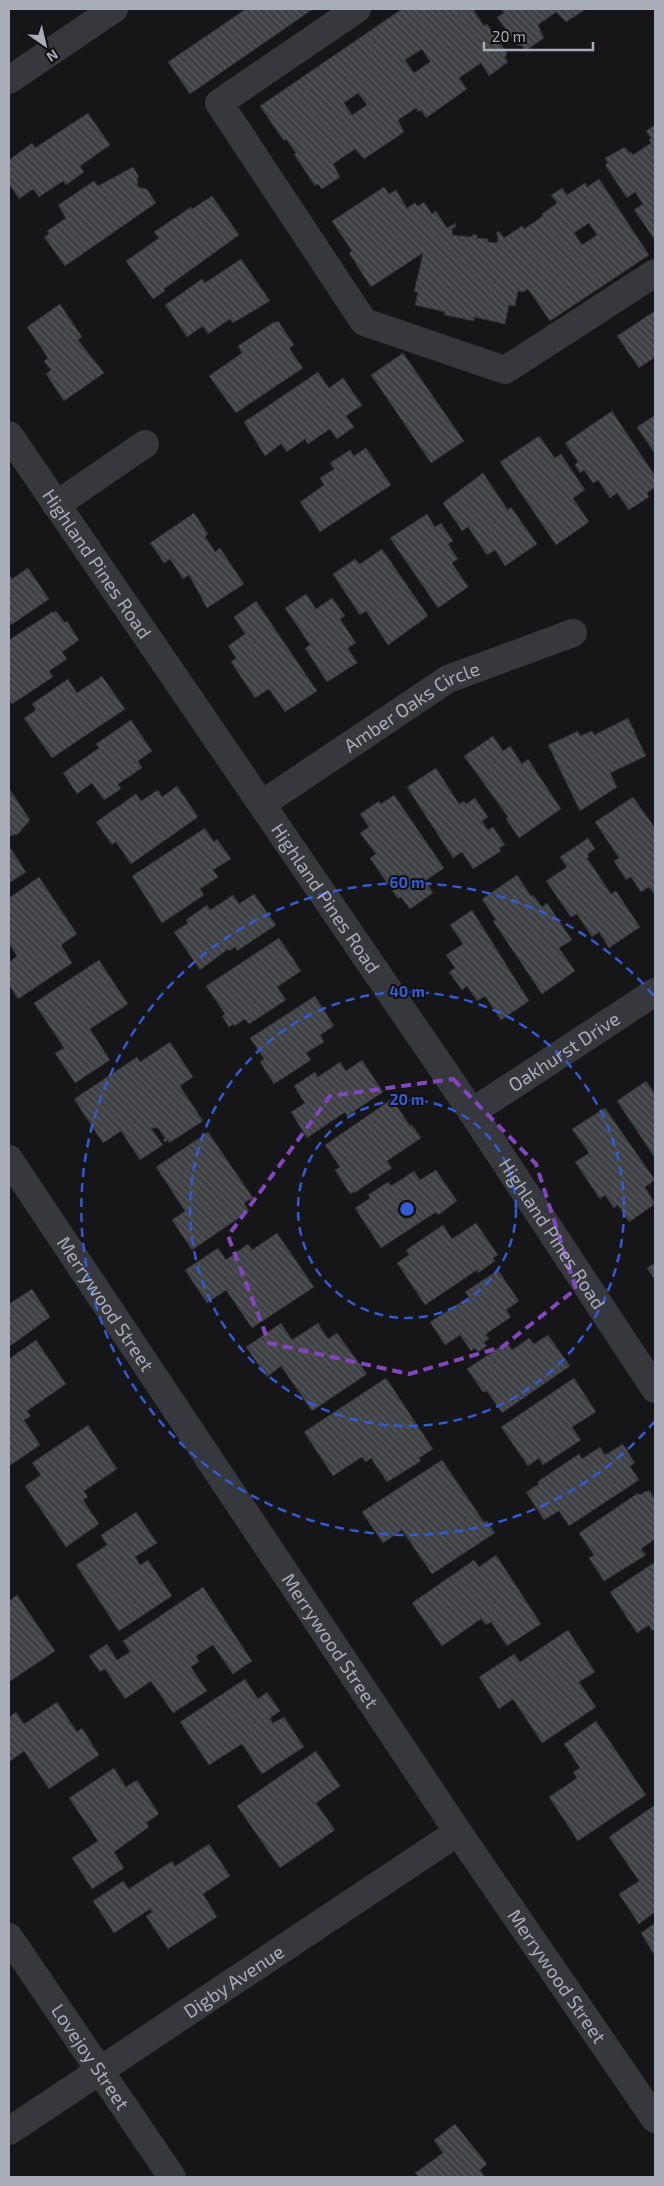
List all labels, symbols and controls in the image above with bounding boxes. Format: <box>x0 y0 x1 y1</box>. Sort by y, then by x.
north arrow <box>20 20 70 70</box>
scale bar <box>484 20 593 52</box>
text: 20 m <box>492 27 526 45</box>
text: N <box>44 46 61 66</box>
street label: Highland Pines Road <box>38 484 157 643</box>
street label: Amber Oaks Circle <box>339 656 483 757</box>
street label: Highland Pines Road <box>267 819 385 977</box>
text: 60 m <box>390 873 424 891</box>
text: 40 m <box>389 982 425 1000</box>
street label: Oakhurst Drive <box>504 1006 624 1096</box>
text: 20 m <box>390 1090 424 1108</box>
street label: Highland Pines Road <box>495 1154 611 1313</box>
centre of rings <box>398 1200 416 1218</box>
street label: Merrywood Street <box>53 1232 159 1375</box>
street label: Merrywood Street <box>278 1569 384 1712</box>
street label: Merrywood Street <box>503 1905 611 2047</box>
street label: Digby Avenue <box>179 1939 288 2023</box>
street label: Lovejoy Street <box>47 1999 135 2114</box>

